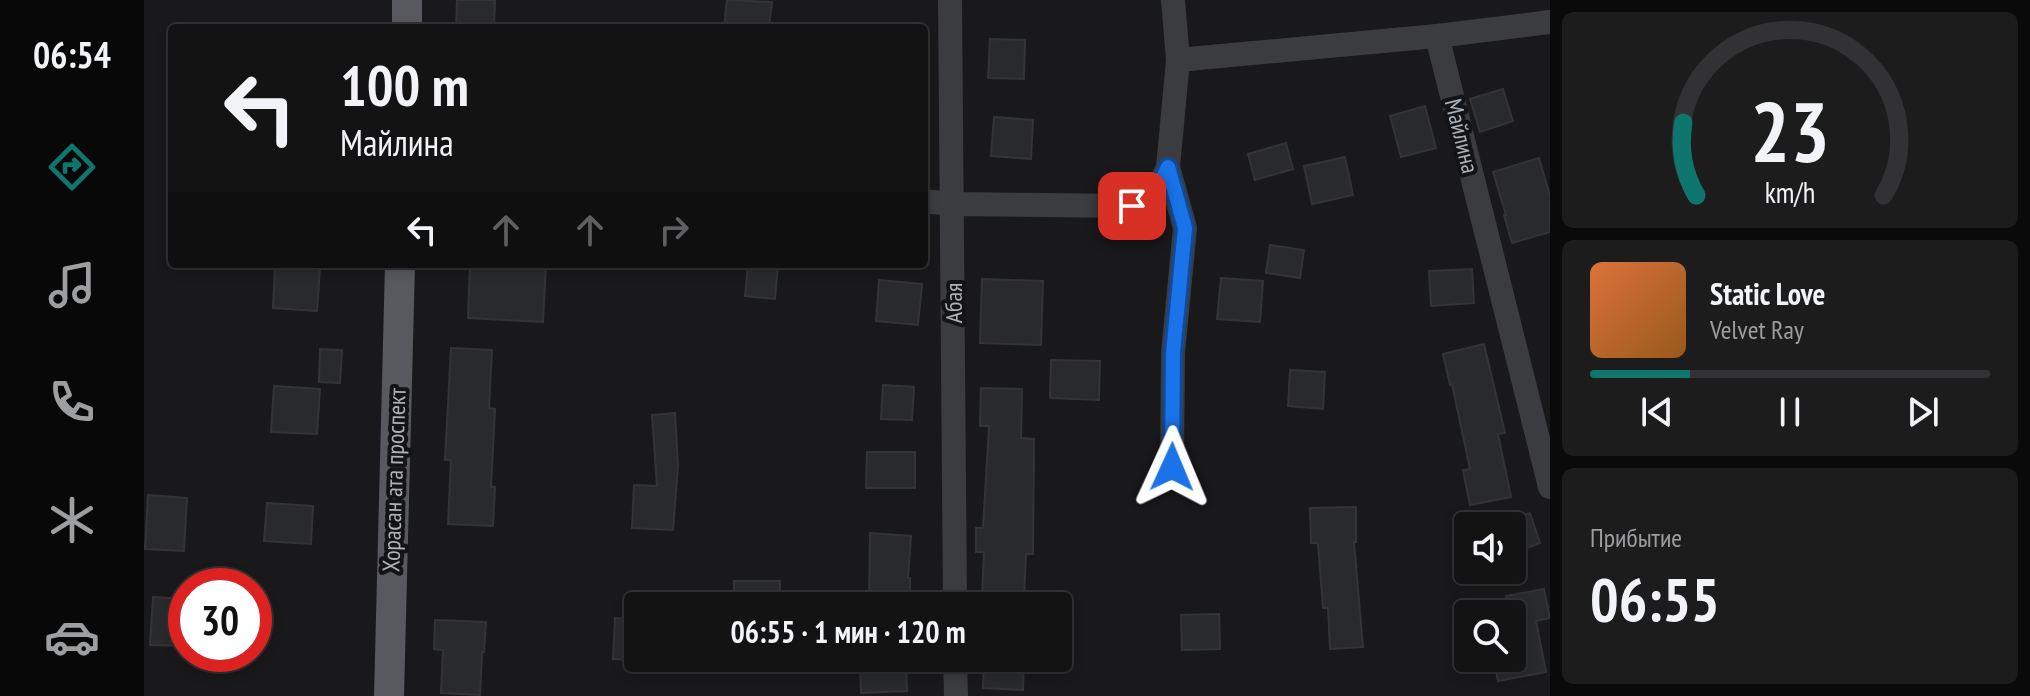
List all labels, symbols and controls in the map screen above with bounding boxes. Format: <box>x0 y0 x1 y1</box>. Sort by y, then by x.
text: 06:54 <box>33 31 111 78</box>
text: 100 m <box>340 49 469 121</box>
icon: left <box>208 56 312 160</box>
text: 23 <box>1750 77 1830 185</box>
street label: Майлина <box>1438 96 1486 176</box>
text: Майлина <box>340 119 454 166</box>
icon: directions <box>44 139 100 195</box>
pin <box>1098 172 1166 240</box>
text: km/h <box>1765 174 1815 211</box>
icon: arrive <box>1110 184 1154 228</box>
icon: left <box>400 208 444 252</box>
icon: ahead <box>484 208 528 252</box>
icon: ahead <box>568 208 612 252</box>
icon: right <box>652 208 696 252</box>
icon: music <box>44 257 100 313</box>
text: Static Love <box>1710 274 1825 313</box>
street label: Абая <box>938 283 969 323</box>
text: Velvet Ray <box>1710 313 1804 346</box>
icon: phone <box>44 374 100 430</box>
street label: Хорасан ата проспект <box>375 387 413 573</box>
icon: previous <box>1635 390 1679 434</box>
icon: pause <box>1768 390 1812 434</box>
icon: next <box>1901 390 1945 434</box>
position arrow <box>1130 425 1214 509</box>
icon: climate <box>44 492 100 548</box>
map controls <box>1454 512 1526 672</box>
button: sound <box>1454 512 1526 584</box>
text: Прибытие <box>1590 521 1682 554</box>
text: 06:55 <box>1590 560 1720 638</box>
speed limit sign: 30 <box>168 568 272 672</box>
button: search <box>1454 600 1526 672</box>
icon: car <box>44 609 100 665</box>
text: 06:55 · 1 мин · 120 m <box>730 612 966 651</box>

